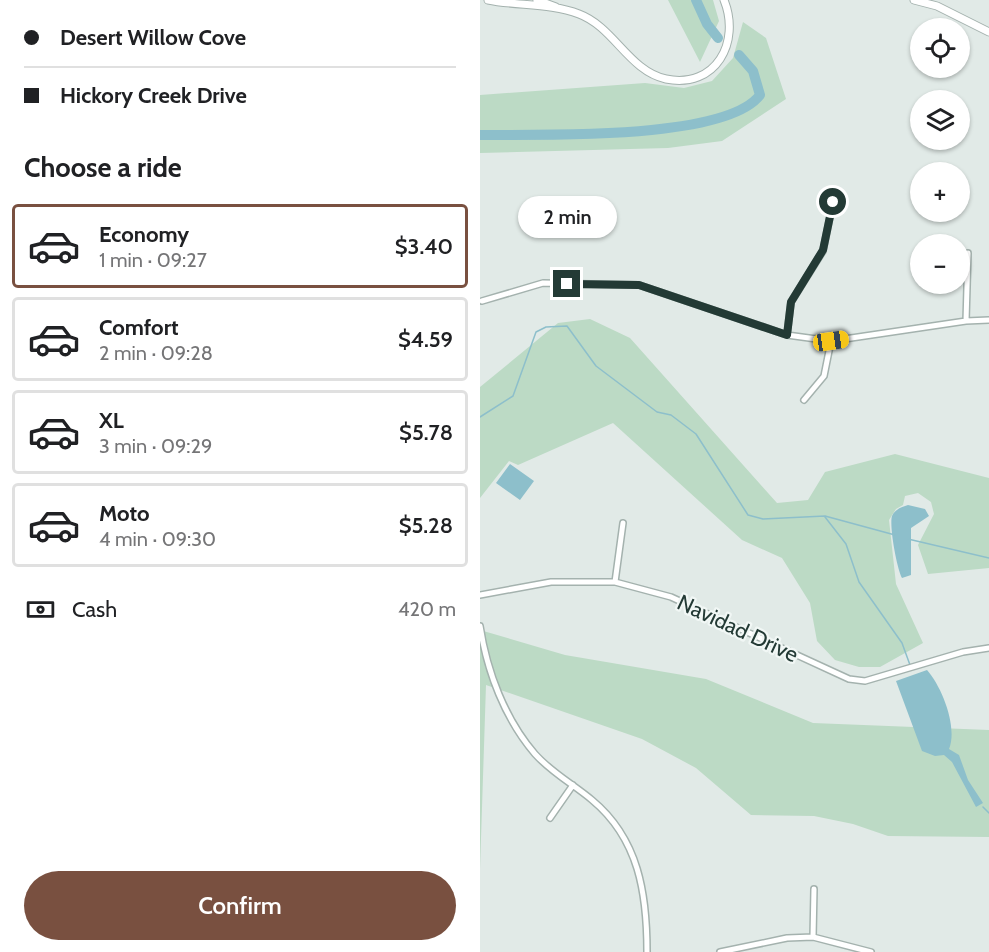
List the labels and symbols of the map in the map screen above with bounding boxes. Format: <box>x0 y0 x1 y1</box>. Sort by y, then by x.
route start <box>819 188 846 215</box>
callout: 2 min <box>518 197 616 239</box>
route end <box>553 270 580 297</box>
car <box>812 330 850 352</box>
street label: Navidad Drive <box>673 589 802 668</box>

